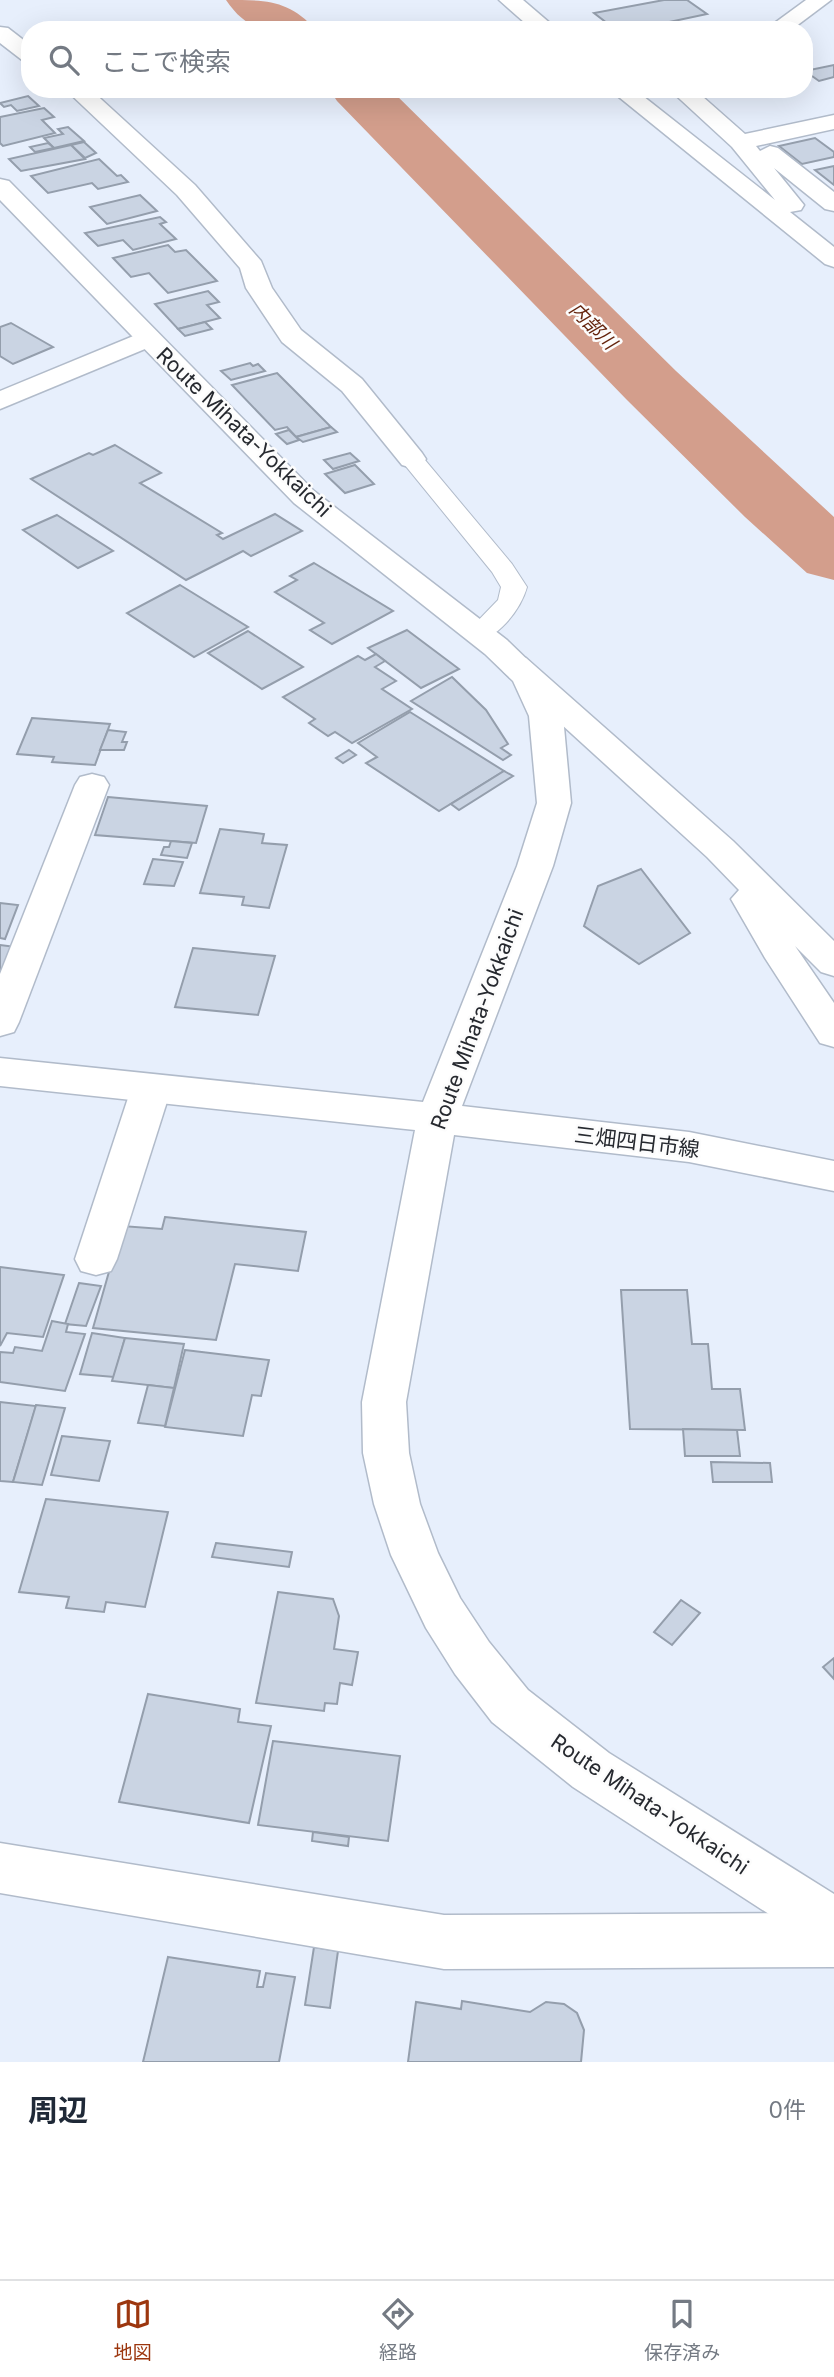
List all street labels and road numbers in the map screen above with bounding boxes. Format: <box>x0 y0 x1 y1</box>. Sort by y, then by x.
street label: Route Mihata-Yokkaichi <box>152 342 336 522</box>
street label: Route Mihata-Yokkaichi <box>425 905 529 1133</box>
street label: 三畑四日市線 <box>573 1122 701 1162</box>
street label: Route Mihata-Yokkaichi <box>547 1729 753 1879</box>

